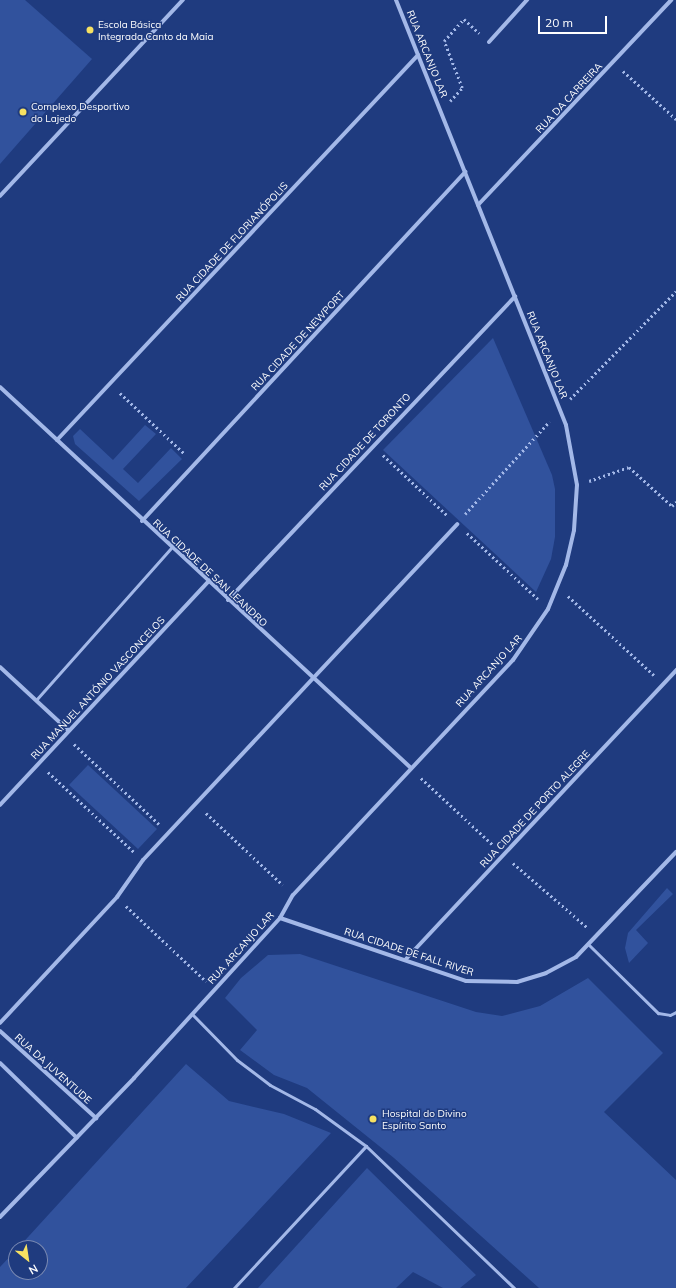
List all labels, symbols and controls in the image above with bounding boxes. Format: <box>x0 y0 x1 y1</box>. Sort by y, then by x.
scale bar <box>540 8 609 34</box>
street label: RUA ARCANJO LAR <box>404 9 450 99</box>
text: 20 m <box>545 15 573 30</box>
place label: Escola Básica Integrada Canto da Maia <box>98 18 213 42</box>
marker: Escola Básica Integrada Canto da Maia <box>85 25 95 35</box>
street label: RUA DA CARREIRA <box>533 60 605 136</box>
place label: Complexo Desportivo do Lajedo <box>31 100 130 124</box>
marker: Complexo Desportivo do Lajedo <box>18 107 28 117</box>
street label: RUA CIDADE DE FLORIANÓPOLIS <box>173 180 291 304</box>
street label: RUA CIDADE DE NEWPORT <box>249 289 347 393</box>
street label: RUA ARCANJO LAR <box>524 310 570 400</box>
street label: RUA CIDADE DE TORONTO <box>317 391 413 493</box>
street label: RUA CIDADE DE SAN LEANDRO <box>150 517 270 629</box>
street label: RUA MANUEL ANTÓNIO VASCONCELOS <box>29 614 167 762</box>
street label: RUA ARCANJO LAR <box>453 632 525 710</box>
street label: RUA CIDADE DE PORTO ALEGRE <box>478 748 592 870</box>
street label: RUA ARCANJO LAR <box>205 909 277 987</box>
street label: RUA CIDADE DE FALL RIVER <box>343 925 475 979</box>
street label: RUA DA JUVENTUDE <box>12 1031 94 1107</box>
place label: Hospital do Divino Espírito Santo <box>382 1107 467 1130</box>
marker: Hospital do Divino Espírito Santo <box>367 1113 379 1125</box>
north arrow <box>8 1240 48 1280</box>
text: N <box>26 1261 41 1278</box>

